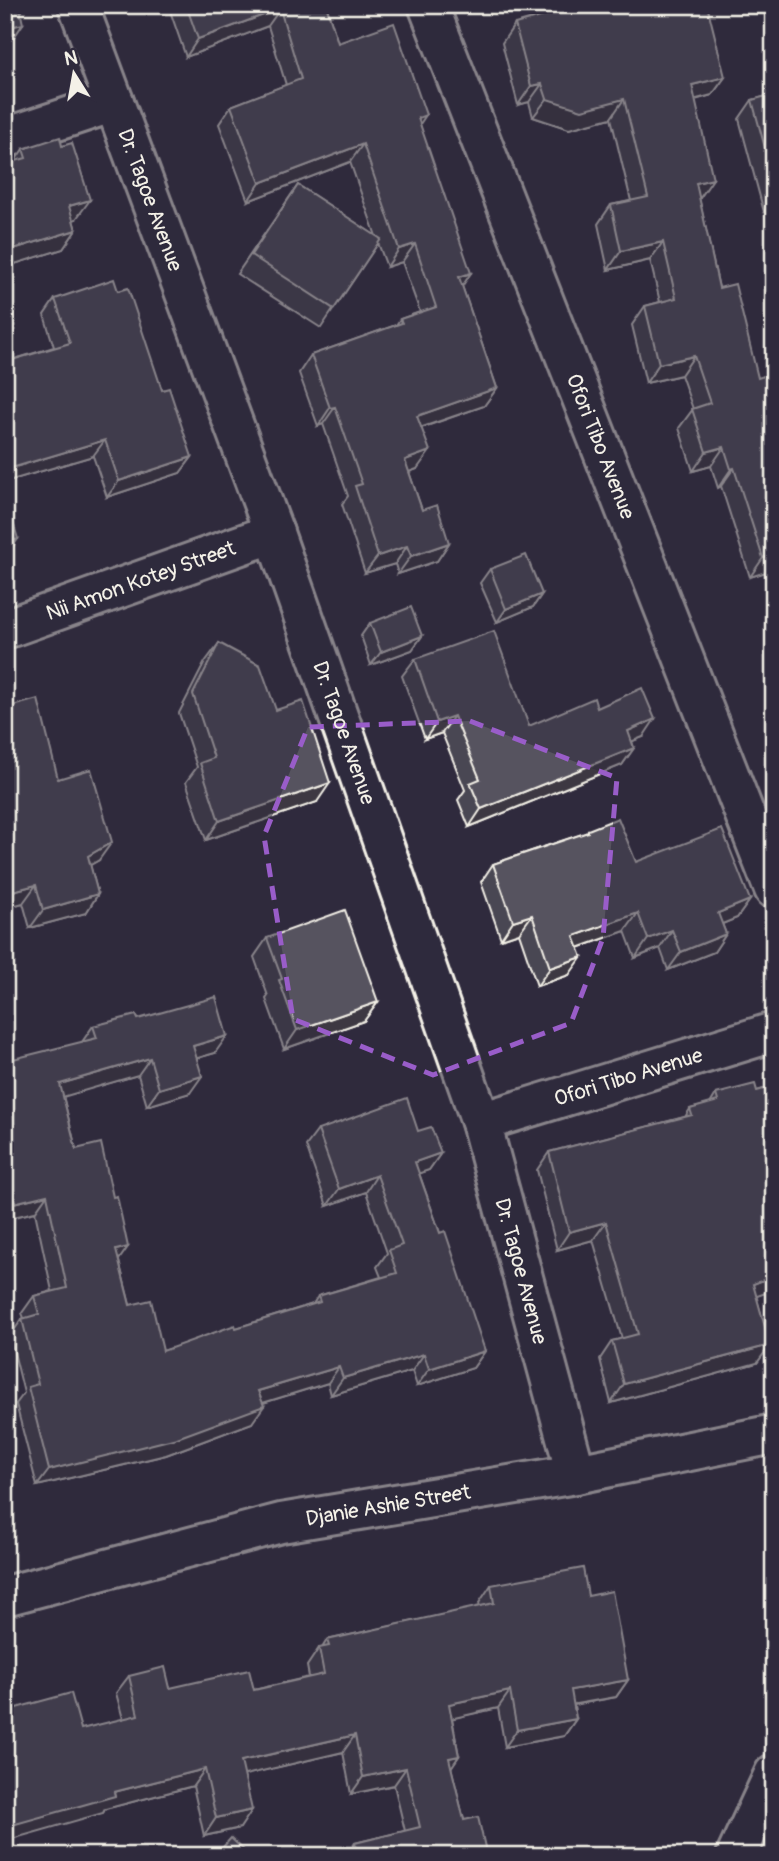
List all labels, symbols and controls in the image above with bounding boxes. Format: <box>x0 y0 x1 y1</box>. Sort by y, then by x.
north arrow <box>38 38 108 108</box>
text: N <box>62 45 80 71</box>
street label: Dr. Tagoe Avenue <box>111 125 189 276</box>
street label: Ofori Tibo Avenue <box>560 370 641 524</box>
street label: Nii Amon Kotey Street <box>43 535 240 627</box>
street label: Dr. Tagoe Avenue <box>306 658 382 809</box>
street label: Ofori Tibo Avenue <box>551 1042 706 1113</box>
street label: Dr. Tagoe Avenue <box>488 1195 554 1348</box>
street label: Djanie Ashie Street <box>304 1479 473 1533</box>

